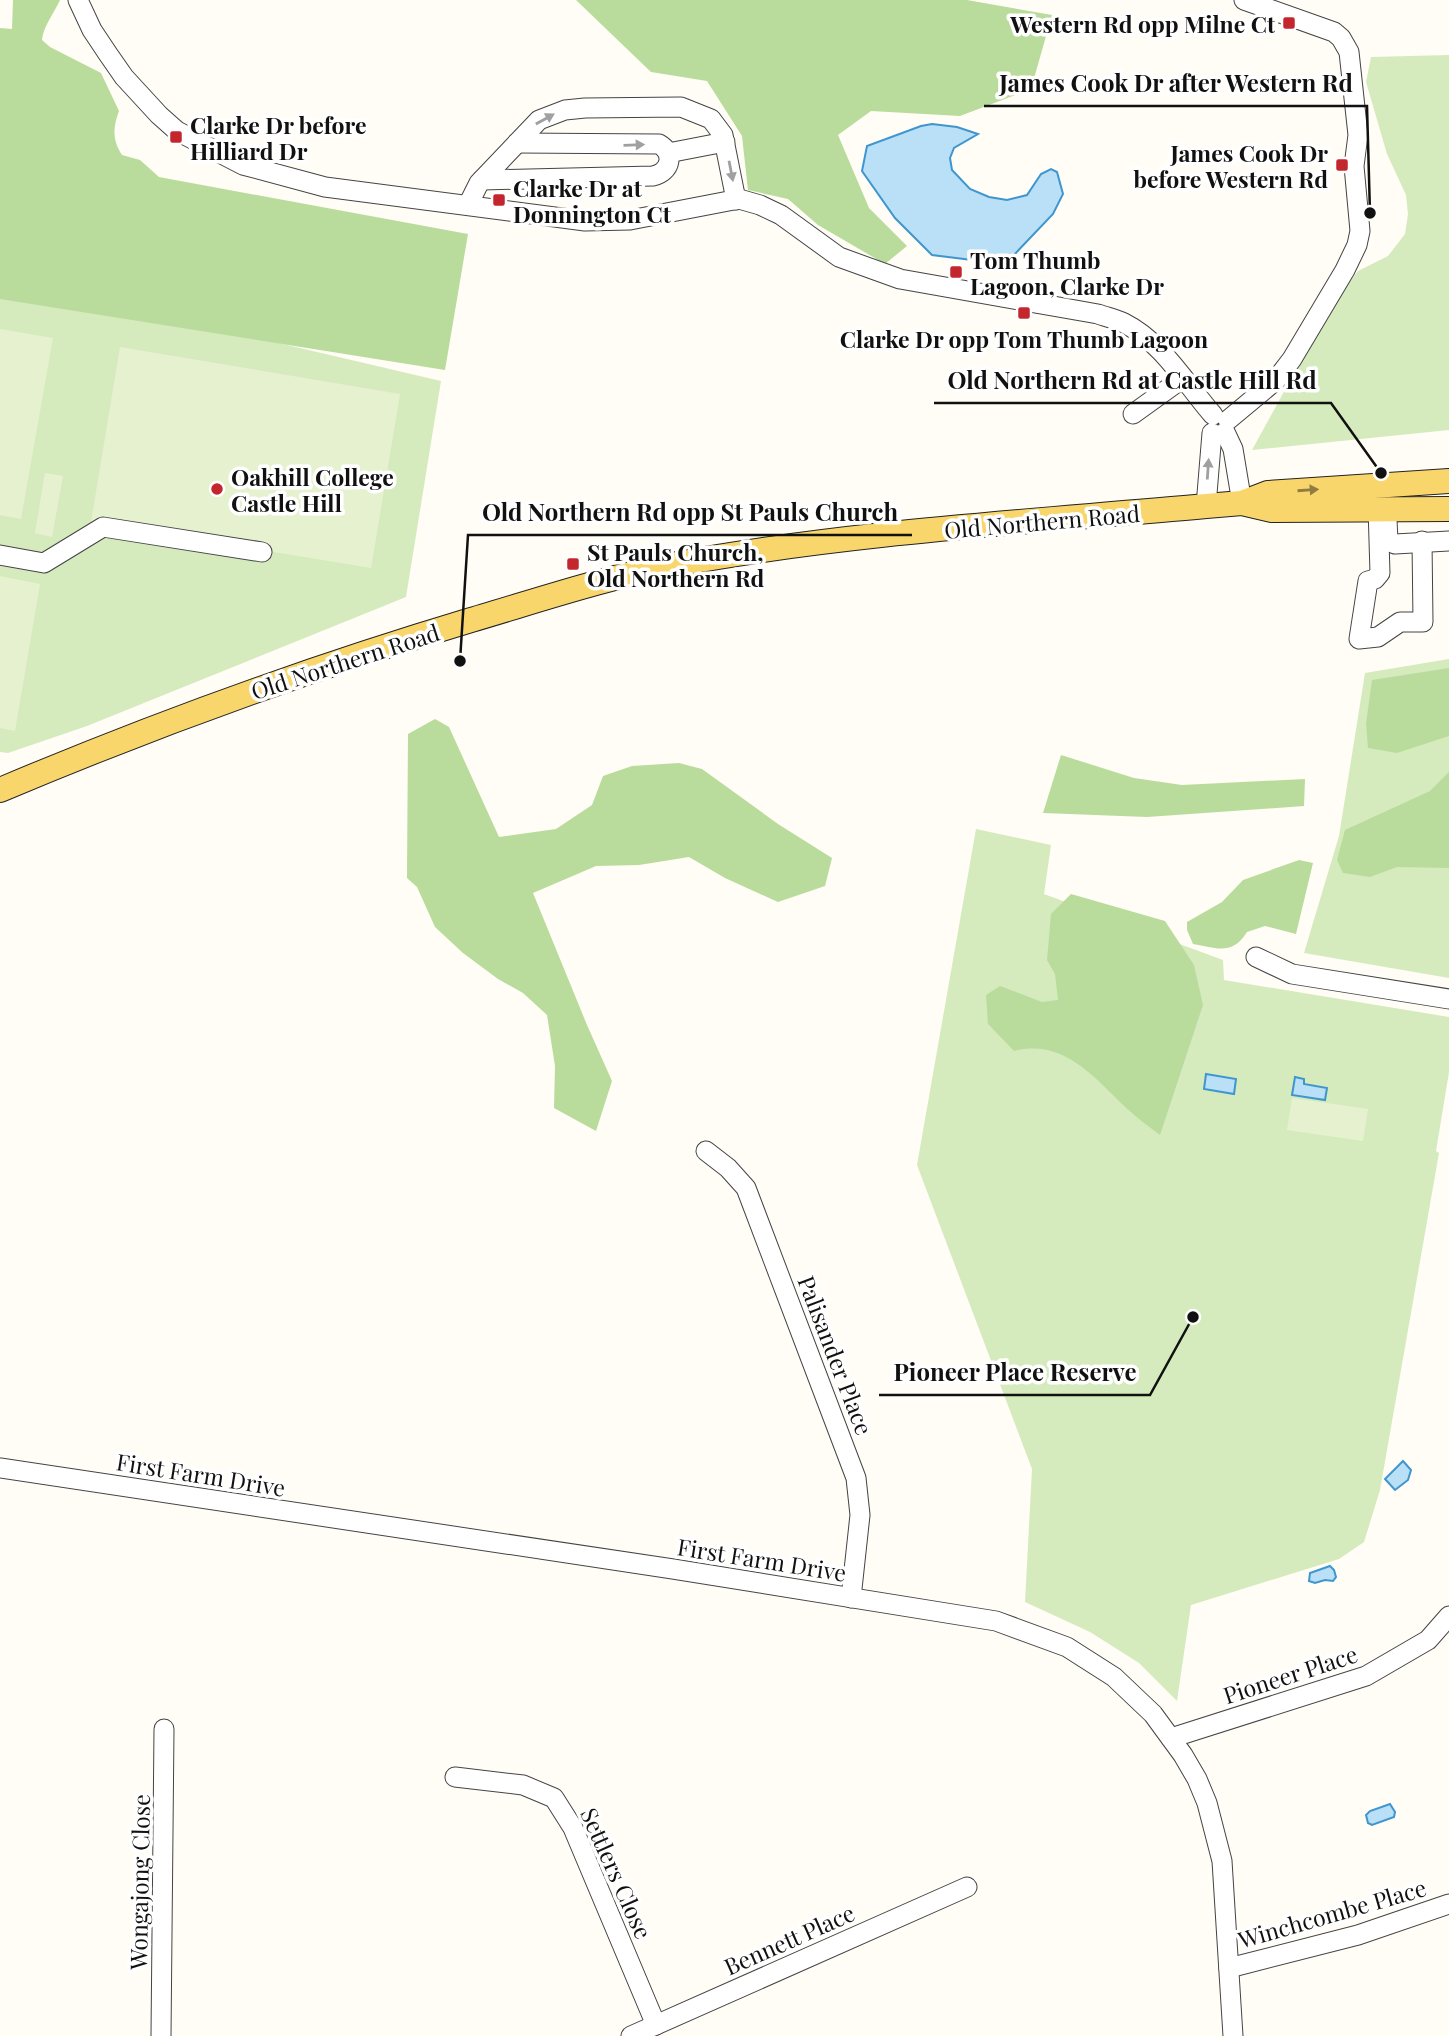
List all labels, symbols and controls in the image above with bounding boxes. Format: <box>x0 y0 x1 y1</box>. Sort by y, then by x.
place label: Western Rd opp Milne Ct <box>1009 8 1276 39</box>
marker: Western Rd opp Milne Ct <box>1281 15 1297 31</box>
callout: James Cook Dr after Western Rd <box>984 61 1367 106</box>
text: James Cook Dr after Western Rd <box>998 66 1353 98</box>
place label: Clarke Dr before Hilliard Dr <box>190 109 367 166</box>
one-way arrow <box>536 113 555 125</box>
marker: Clarke Dr before Hilliard Dr <box>168 129 184 145</box>
place label: James Cook Dr before Western Rd <box>1134 137 1328 194</box>
one-way arrow <box>624 139 646 150</box>
marker: James Cook Dr before Western Rd <box>1334 157 1350 173</box>
one-way arrow <box>726 161 737 183</box>
place label: Clarke Dr at Donnington Ct <box>513 172 672 229</box>
marker: Clarke Dr at Donnington Ct <box>491 192 507 208</box>
place label: Tom Thumb Lagoon, Clarke Dr <box>970 244 1164 301</box>
marker: Tom Thumb Lagoon, Clarke Dr <box>948 264 964 280</box>
marker: Clarke Dr opp Tom Thumb Lagoon <box>1016 305 1032 321</box>
place label: Clarke Dr opp Tom Thumb Lagoon <box>840 323 1208 354</box>
callout: Old Northern Rd at Castle Hill Rd <box>934 358 1331 403</box>
text: Old Northern Rd at Castle Hill Rd <box>947 363 1317 395</box>
one-way arrow <box>1203 458 1214 480</box>
place label: Oakhill College Castle Hill <box>231 461 394 518</box>
marker: Oakhill College Castle Hill <box>209 481 225 497</box>
one-way arrow <box>1297 484 1319 495</box>
callout: Old Northern Rd opp St Pauls Church <box>468 490 912 535</box>
text: Old Northern Rd opp St Pauls Church <box>482 495 898 527</box>
street label: Old Northern Road <box>943 497 1141 545</box>
place label: St Pauls Church, Old Northern Rd <box>587 536 765 593</box>
marker: St Pauls Church, Old Northern Rd <box>565 556 581 572</box>
street label: Old Northern Road <box>247 616 443 706</box>
street label: Palisander Place <box>791 1271 881 1439</box>
callout: Pioneer Place Reserve <box>879 1350 1150 1395</box>
text: Pioneer Place Reserve <box>893 1355 1137 1387</box>
street label: First Farm Drive <box>114 1445 288 1503</box>
street label: First Farm Drive <box>675 1530 849 1588</box>
street label: Pioneer Place <box>1219 1638 1361 1710</box>
street label: Wongajong Close <box>122 1794 156 1971</box>
street label: Settlers Close <box>574 1803 660 1943</box>
street label: Winchcombe Place <box>1233 1871 1430 1955</box>
street label: Bennett Place <box>719 1896 859 1982</box>

